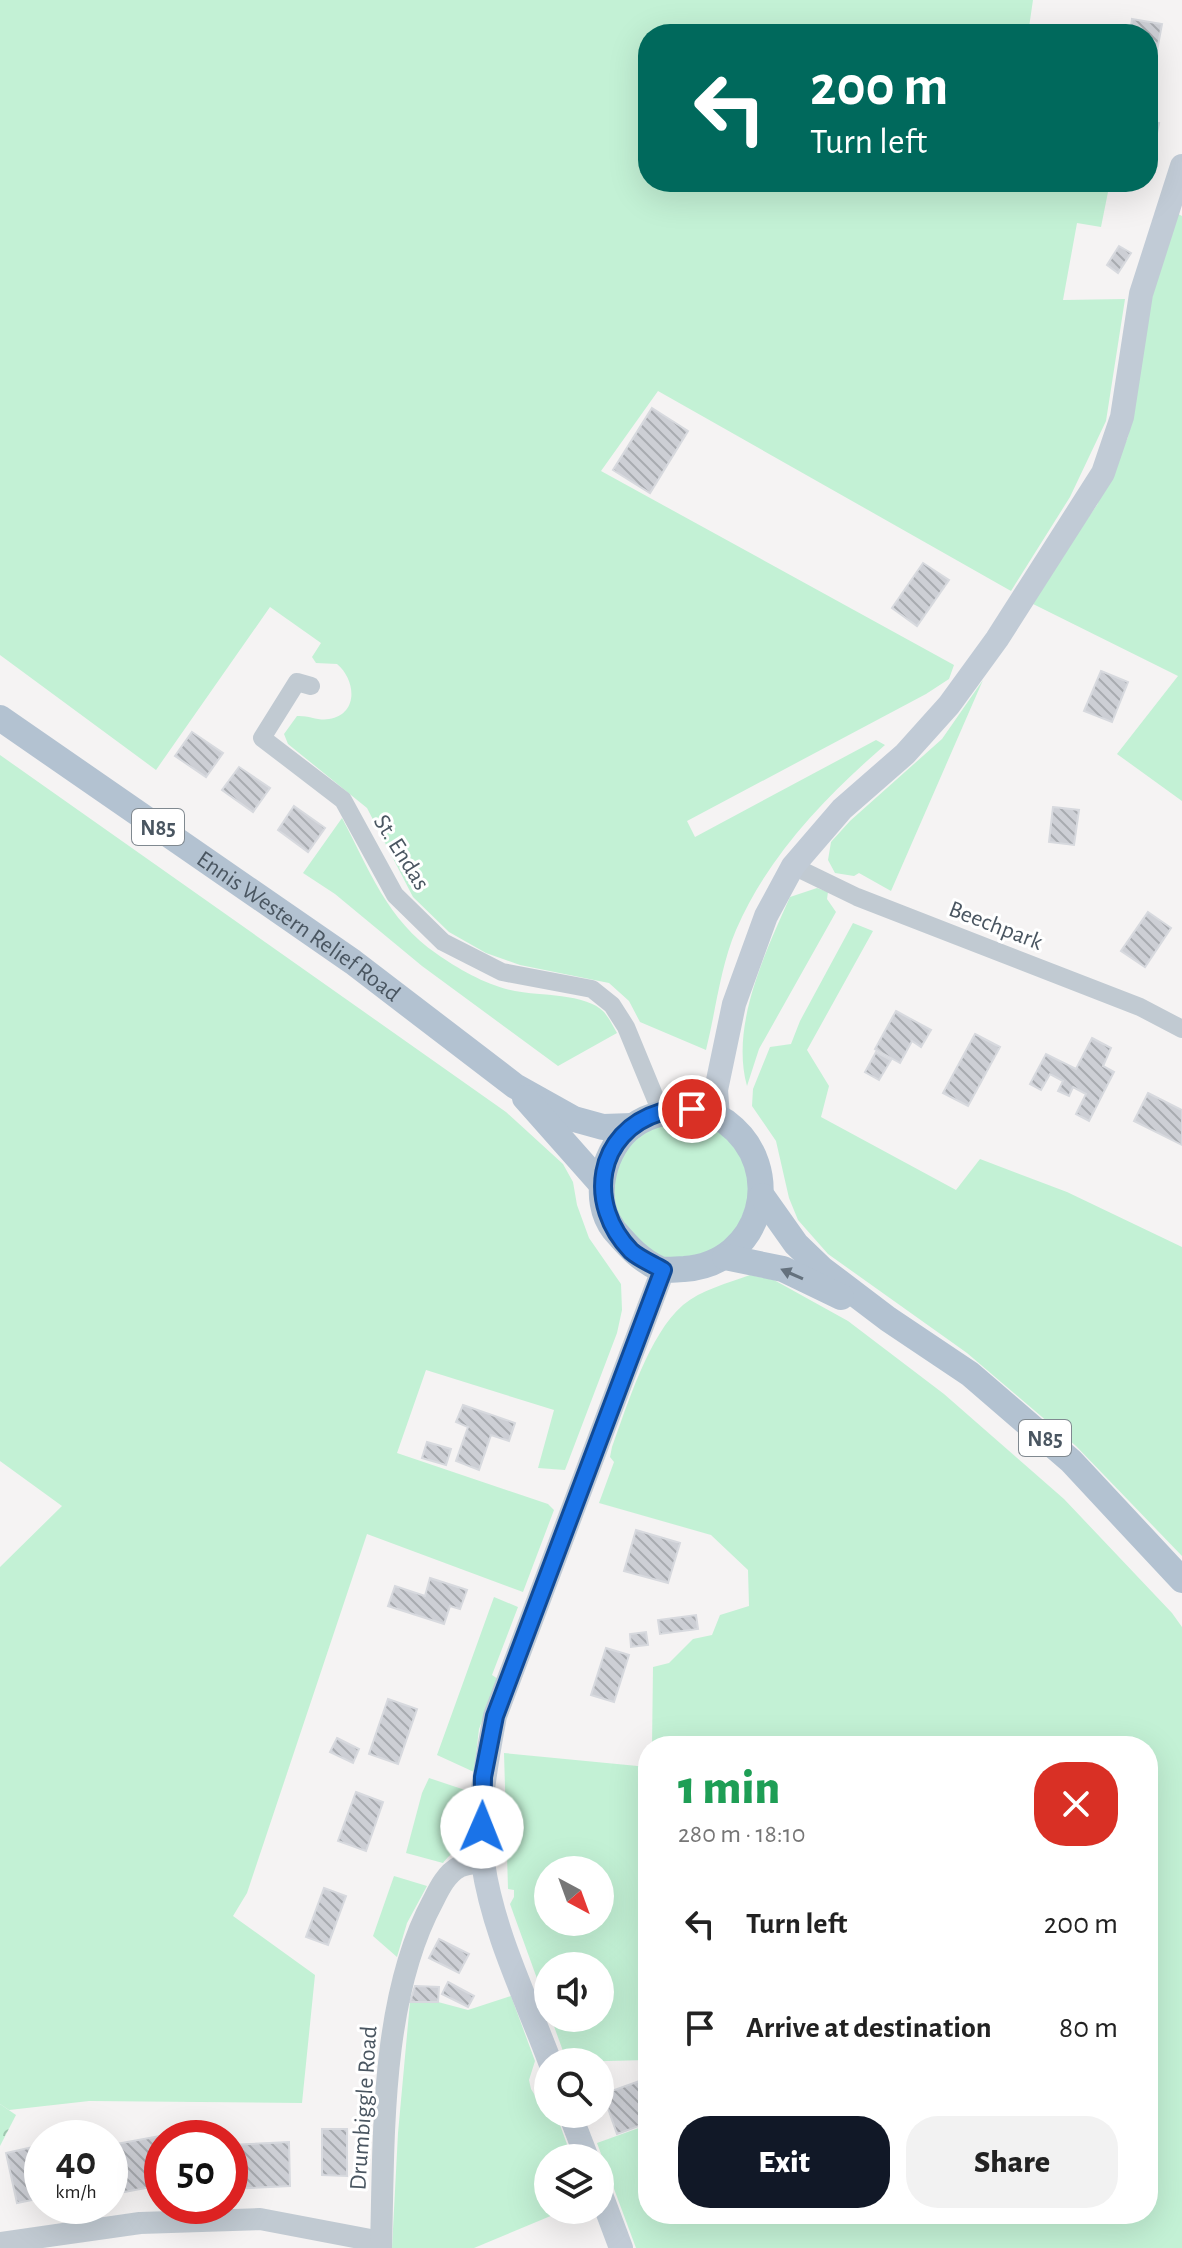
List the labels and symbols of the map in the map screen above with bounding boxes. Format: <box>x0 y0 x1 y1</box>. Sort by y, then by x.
road number: N85 <box>132 809 184 845</box>
street label: St. Endas <box>369 811 434 894</box>
street label: Ennis Western Relief Road <box>192 847 404 1007</box>
street label: Beechpark <box>945 897 1046 955</box>
pin <box>658 1075 726 1143</box>
one-way arrow <box>780 1268 804 1281</box>
road number: N85 <box>1019 1420 1071 1456</box>
position arrow <box>440 1785 524 1869</box>
north arrow <box>534 1856 614 1936</box>
street label: Drumbiggle Road <box>346 2025 382 2191</box>
speed limit sign: 50 <box>144 2120 248 2224</box>

